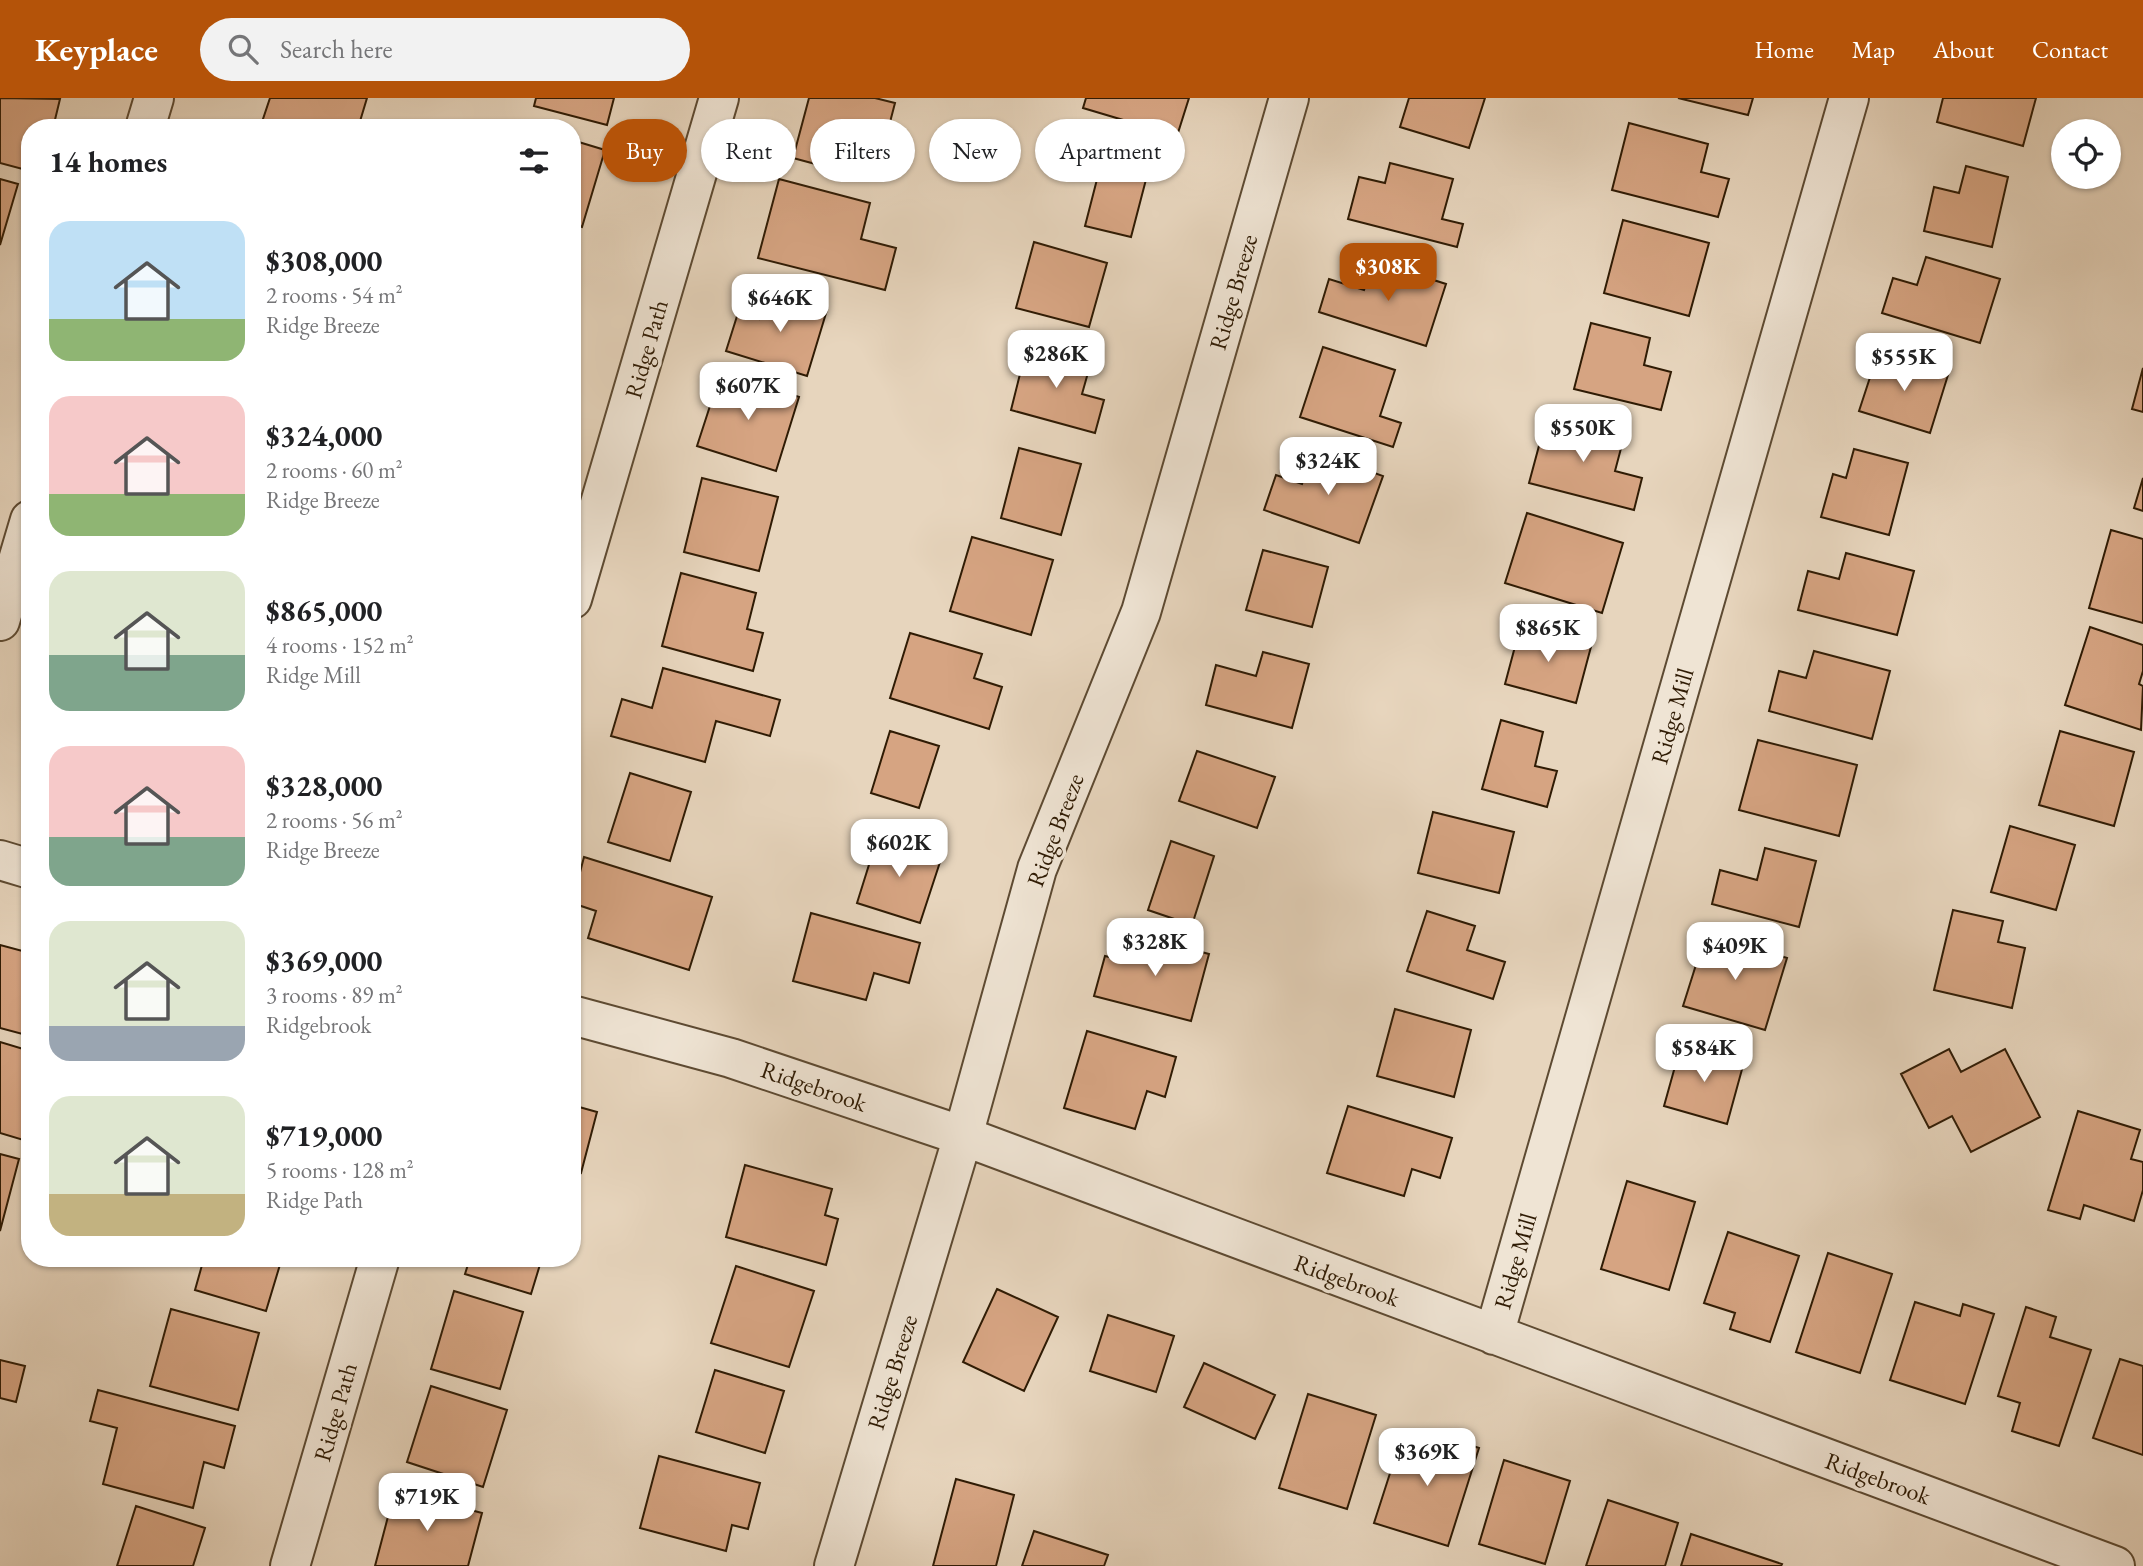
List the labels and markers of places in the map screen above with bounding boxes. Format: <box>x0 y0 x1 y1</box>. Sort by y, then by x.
pin: $308K <box>1339 244 1437 303</box>
pin: $646K <box>731 274 829 334</box>
pin: $286K <box>1007 330 1105 390</box>
pin: $555K <box>1855 334 1953 393</box>
pin: $607K <box>699 362 797 422</box>
pin: $550K <box>1534 404 1632 464</box>
pin: $324K <box>1279 438 1377 497</box>
pin: $865K <box>1499 604 1597 664</box>
pin: $602K <box>850 820 948 879</box>
pin: $328K <box>1106 918 1204 978</box>
pin: $409K <box>1686 922 1784 982</box>
pin: $584K <box>1655 1024 1753 1084</box>
pin: $369K <box>1378 1428 1476 1488</box>
pin: $719K <box>378 1474 476 1533</box>

